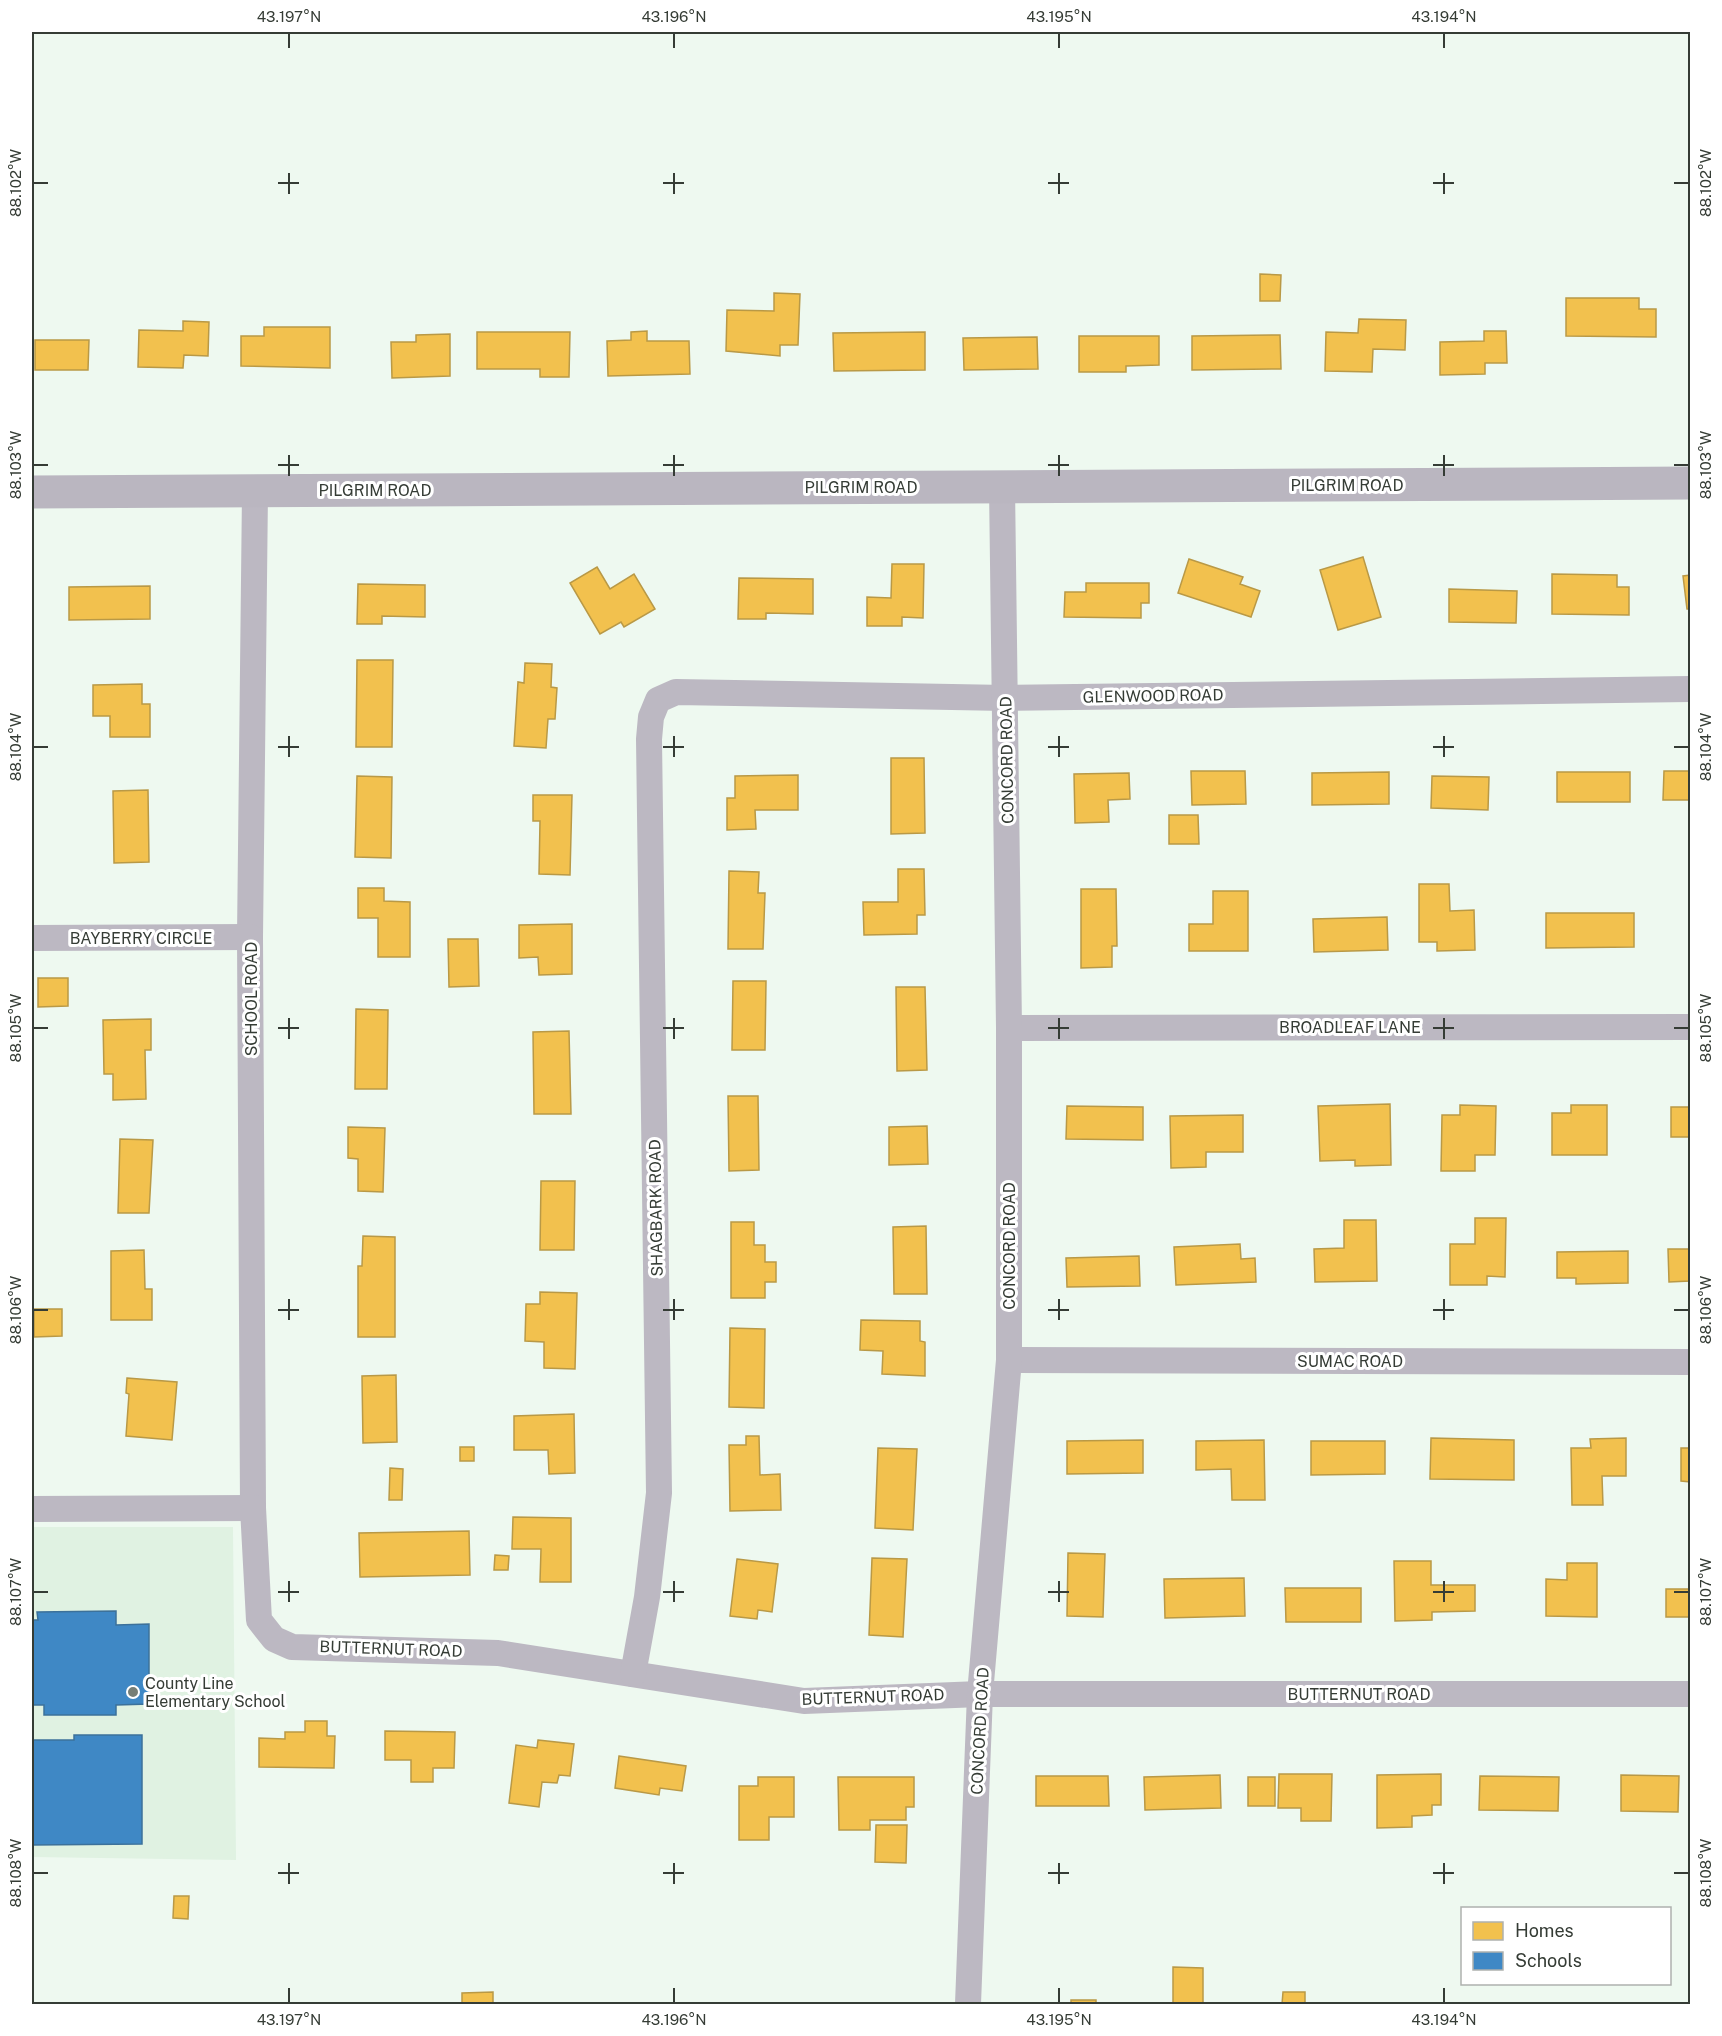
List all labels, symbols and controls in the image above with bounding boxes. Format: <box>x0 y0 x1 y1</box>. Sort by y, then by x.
text: 43.197°N <box>257 8 321 25</box>
text: 43.196°N <box>641 8 707 25</box>
text: 43.195°N <box>1026 8 1092 25</box>
text: 43.194°N <box>1411 8 1477 25</box>
text: 88.102°W <box>7 149 24 217</box>
text: 88.102°W <box>1697 149 1714 217</box>
text: 88.103°W <box>7 431 24 499</box>
text: 88.103°W <box>1697 431 1714 499</box>
street label: PILGRIM ROAD <box>1290 476 1404 495</box>
street label: PILGRIM ROAD <box>804 478 918 497</box>
street label: PILGRIM ROAD <box>318 481 432 500</box>
street label: GLENWOOD ROAD <box>1082 685 1224 707</box>
street label: CONCORD ROAD <box>996 696 1018 824</box>
text: 88.104°W <box>7 713 24 781</box>
text: 88.104°W <box>1697 713 1714 781</box>
street label: BAYBERRY CIRCLE <box>70 929 212 948</box>
street label: SCHOOL ROAD <box>242 942 261 1056</box>
text: 88.105°W <box>7 994 24 1062</box>
text: 88.105°W <box>1697 994 1714 1062</box>
street label: BROADLEAF LANE <box>1279 1018 1421 1037</box>
street label: SHAGBARK ROAD <box>645 1139 667 1277</box>
street label: CONCORD ROAD <box>1000 1182 1019 1310</box>
text: 88.106°W <box>7 1276 24 1344</box>
text: 88.106°W <box>1697 1276 1714 1344</box>
street label: SUMAC ROAD <box>1297 1352 1403 1371</box>
text: 88.107°W <box>7 1558 24 1626</box>
text: 88.107°W <box>1697 1558 1714 1626</box>
street label: BUTTERNUT ROAD <box>319 1637 463 1661</box>
street label: CONCORD ROAD <box>967 1667 993 1795</box>
place label: County Line Elementary School <box>145 1674 286 1711</box>
marker: County Line Elementary School <box>126 1685 140 1699</box>
street label: BUTTERNUT ROAD <box>801 1685 945 1709</box>
street label: BUTTERNUT ROAD <box>1287 1685 1431 1704</box>
text: 88.108°W <box>7 1839 24 1907</box>
text: 88.108°W <box>1697 1839 1714 1907</box>
legend <box>1461 1907 1671 1985</box>
text: Homes <box>1515 1920 1574 1941</box>
text: Schools <box>1515 1950 1582 1971</box>
text: 43.197°N <box>257 2011 321 2028</box>
text: 43.196°N <box>641 2011 707 2028</box>
text: 43.195°N <box>1026 2011 1092 2028</box>
text: 43.194°N <box>1411 2011 1477 2028</box>

